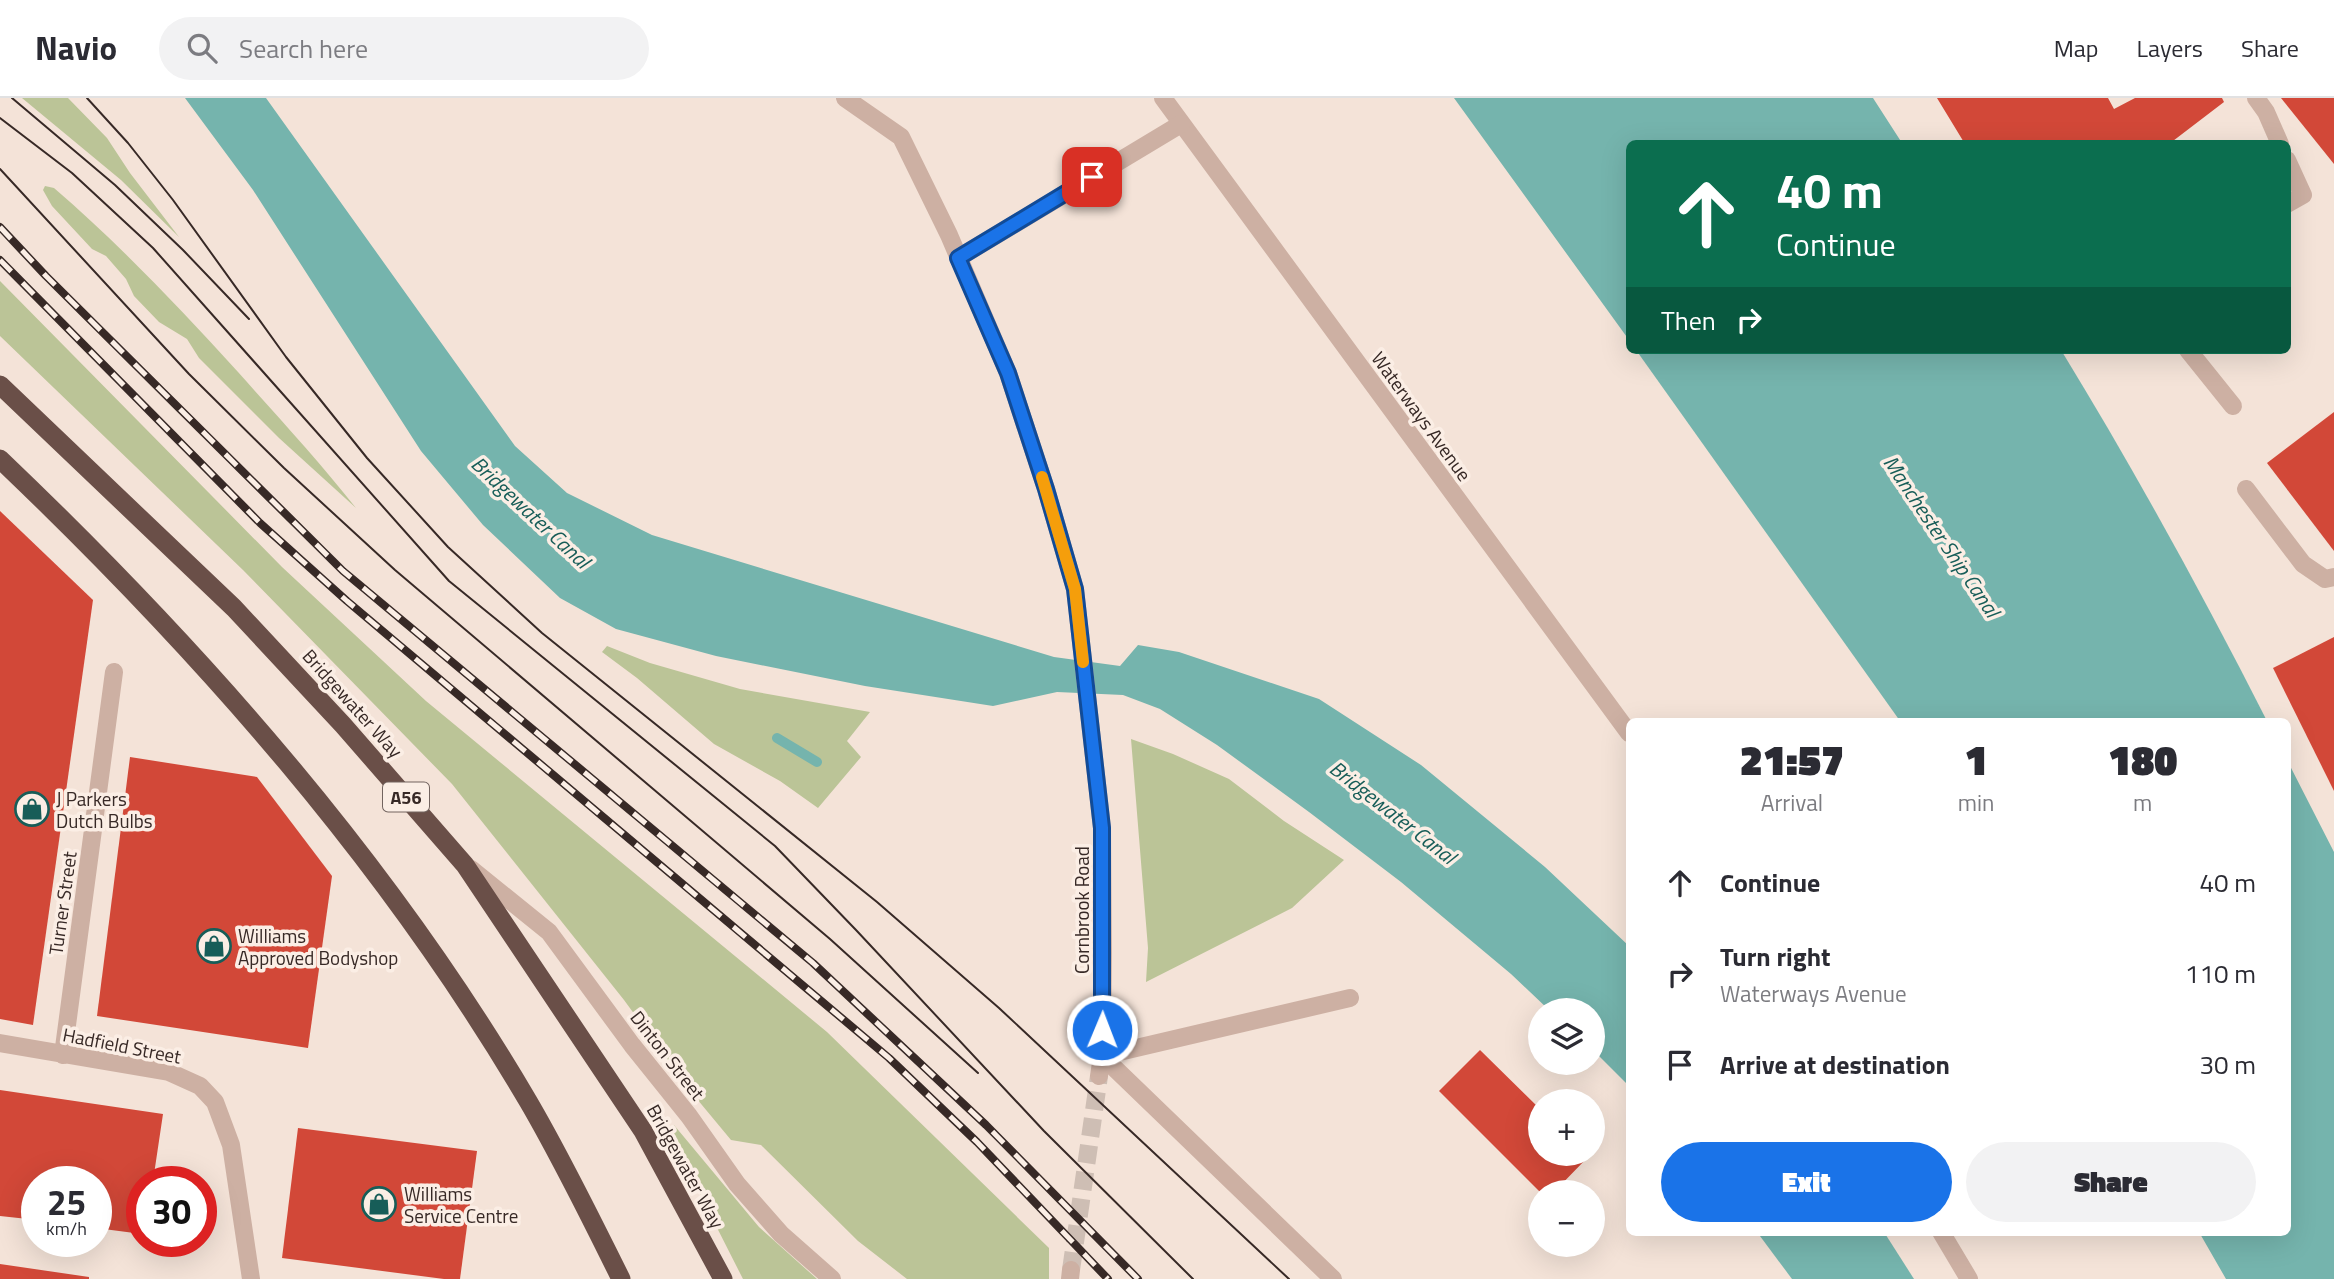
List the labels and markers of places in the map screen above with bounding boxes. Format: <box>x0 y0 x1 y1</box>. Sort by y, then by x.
pin <box>1062 147 1122 207</box>
place label: J Parkers Dutch Bulbs <box>56 784 153 835</box>
shop icon: J Parkers Dutch Bulbs <box>13 790 51 828</box>
place label: Williams Approved Bodyshop <box>238 921 398 972</box>
shop icon: Williams Approved Bodyshop <box>195 927 233 965</box>
place label: Williams Service Centre <box>404 1179 518 1230</box>
shop icon: Williams Service Centre <box>360 1185 398 1223</box>

